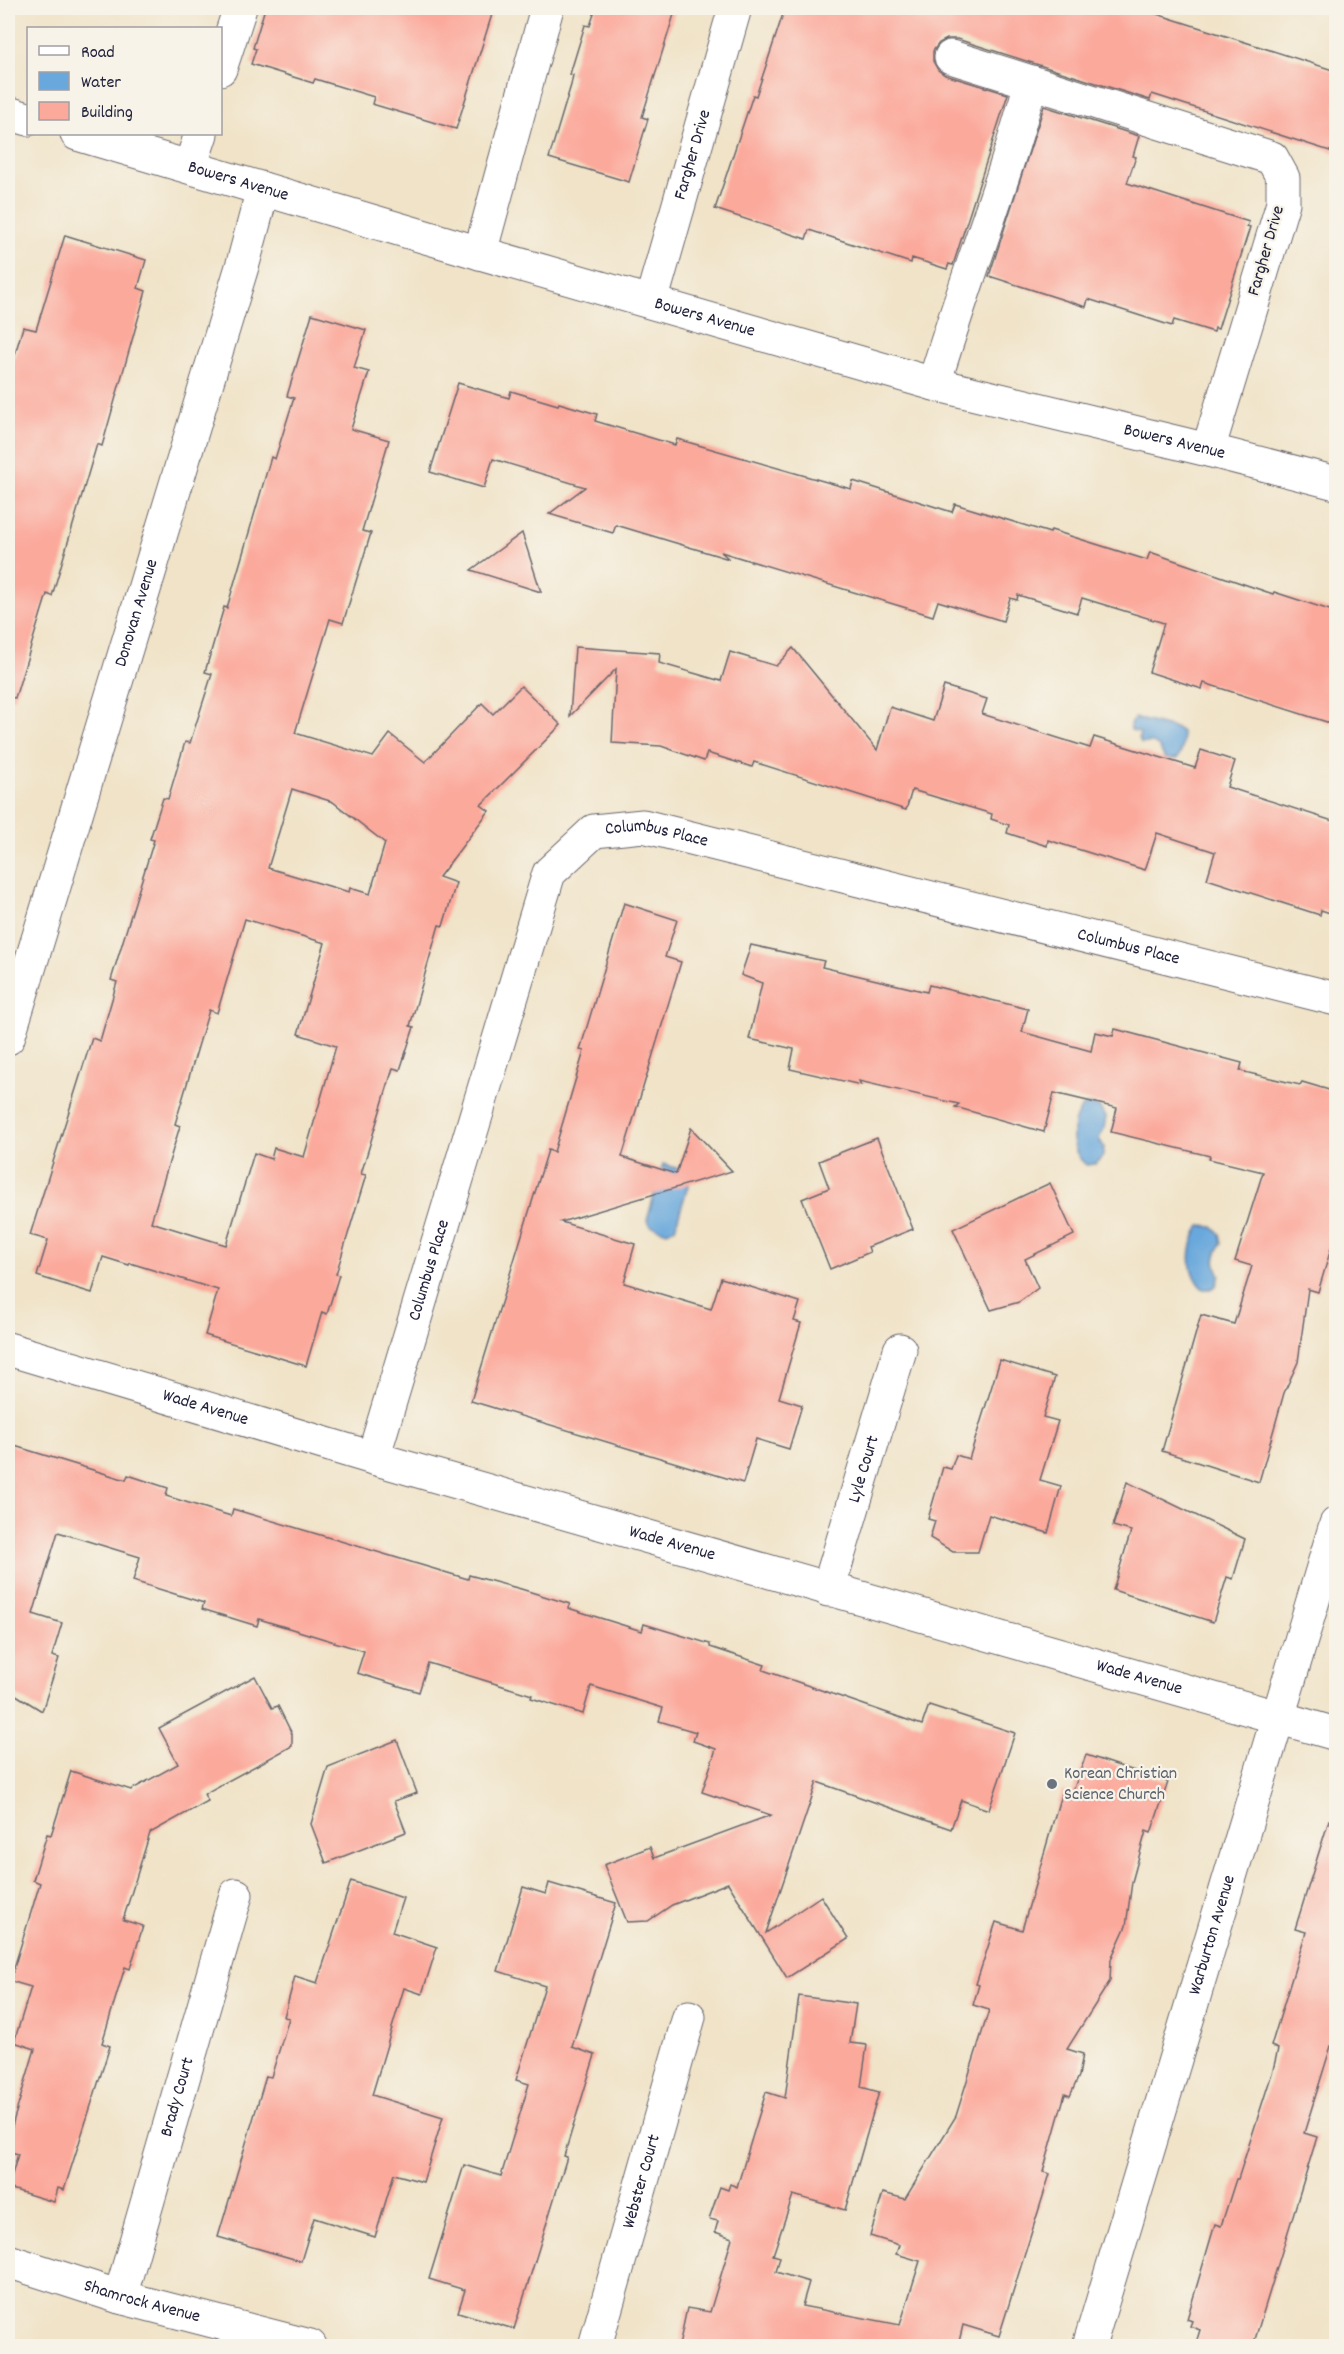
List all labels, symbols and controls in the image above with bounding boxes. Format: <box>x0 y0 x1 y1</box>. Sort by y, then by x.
legend <box>27 27 222 135</box>
text: Road <box>81 41 115 66</box>
text: Water <box>81 71 121 96</box>
text: Building <box>81 101 133 126</box>
street label: Fargher Drive <box>668 107 718 203</box>
street label: Bowers Avenue <box>185 155 291 208</box>
street label: Fargher Drive <box>1242 203 1292 299</box>
street label: Bowers Avenue <box>651 291 758 344</box>
street label: Bowers Avenue <box>1121 418 1228 466</box>
street label: Donovan Avenue <box>109 556 165 670</box>
street label: Columbus Place <box>604 813 711 854</box>
street label: Columbus Place <box>1075 922 1182 972</box>
street label: Columbus Place <box>402 1216 457 1324</box>
street label: Wade Avenue <box>159 1383 251 1433</box>
street label: Lyle Court <box>842 1432 886 1506</box>
street label: Wade Avenue <box>626 1519 718 1568</box>
street label: Wade Avenue <box>1093 1653 1185 1702</box>
place label: Korean Christian Science Church <box>1064 1762 1177 1808</box>
marker: Korean Christian Science Church <box>1045 1777 1059 1791</box>
street label: Warburton Avenue <box>1183 1872 1242 1998</box>
street label: Brady Court <box>154 2054 201 2140</box>
street label: Webster Court <box>617 2131 667 2232</box>
street label: Shamrock Avenue <box>80 2274 203 2330</box>

